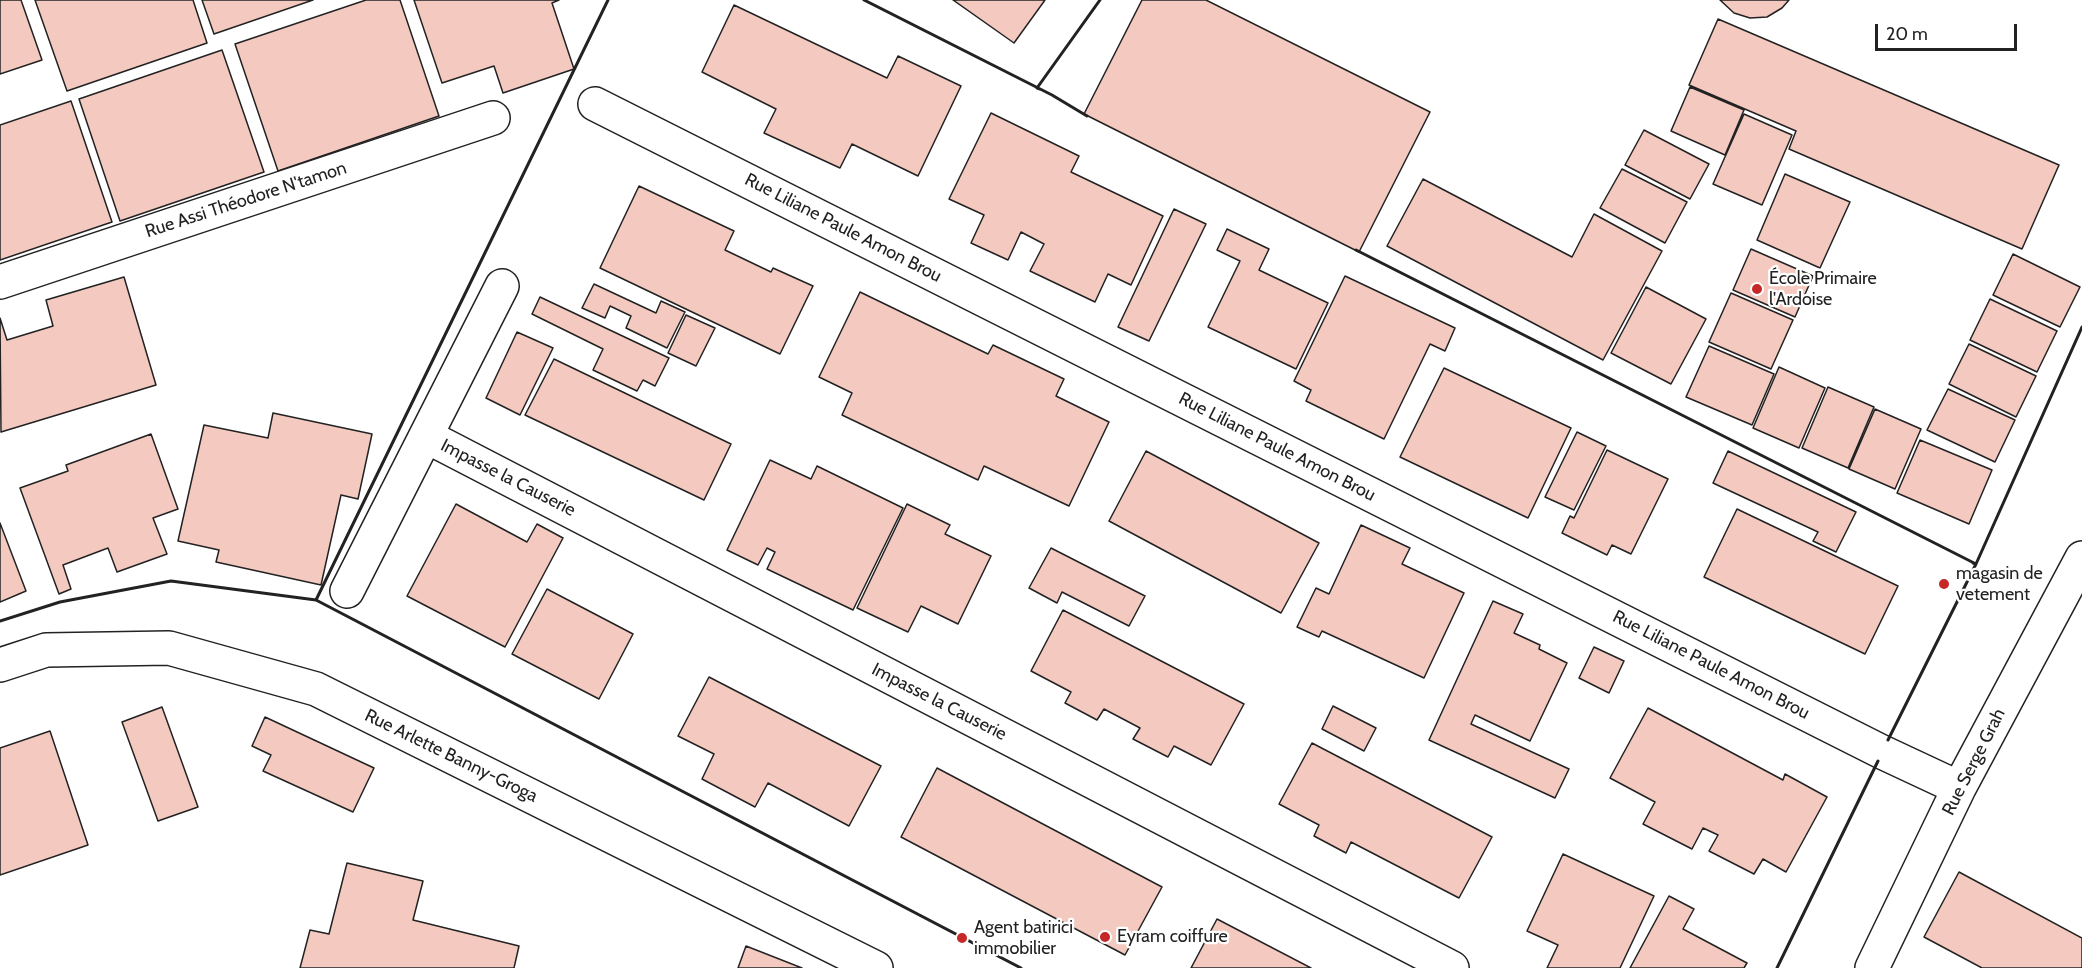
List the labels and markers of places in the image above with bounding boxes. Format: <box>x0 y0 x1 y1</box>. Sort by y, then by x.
place label: École Primaire l'Ardoise <box>1769 268 1877 310</box>
marker: École Primaire l'Ardoise <box>1750 282 1764 296</box>
place label: magasin de vetement <box>1956 563 2043 606</box>
marker: magasin de vetement <box>1937 577 1951 591</box>
place label: Agent batirici immobilier <box>974 917 1073 960</box>
place label: Eyram coiffure <box>1117 926 1228 948</box>
marker: Eyram coiffure <box>1098 930 1112 944</box>
marker: Agent batirici immobilier <box>955 931 969 945</box>

